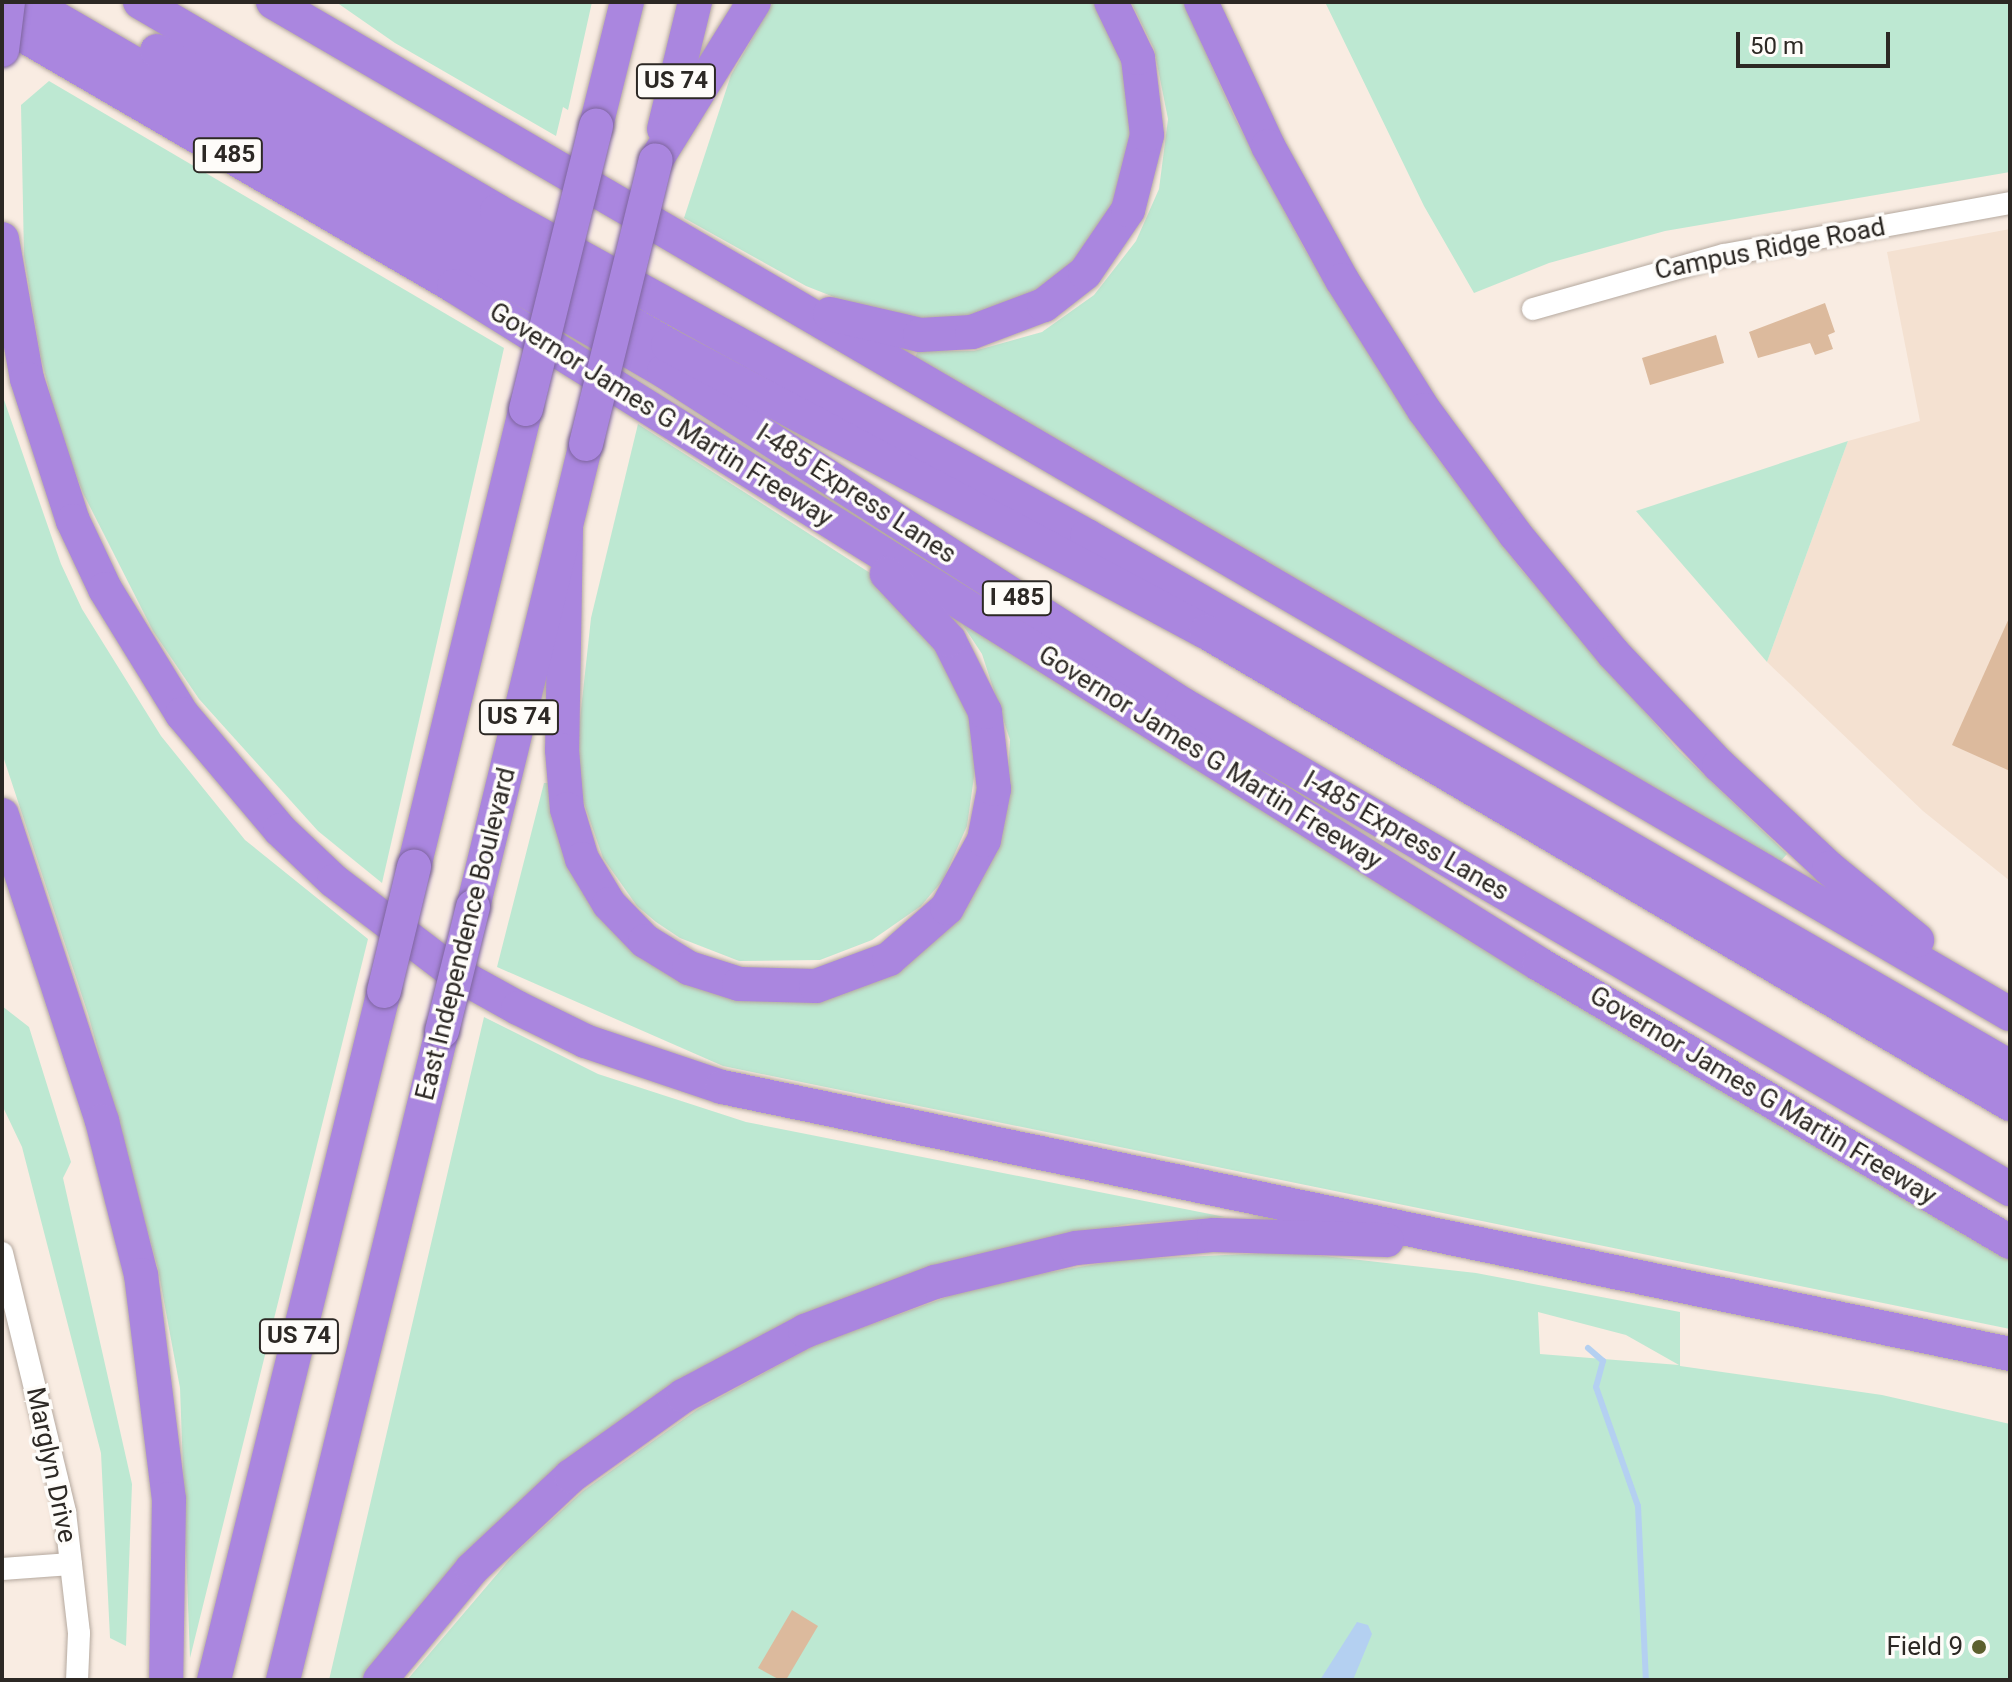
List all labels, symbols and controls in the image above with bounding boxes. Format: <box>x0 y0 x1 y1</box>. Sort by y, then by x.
scale bar <box>1740 16 1894 66</box>
text: 50 m <box>1750 32 1804 60</box>
road number: US 74 <box>634 61 718 101</box>
road number: I 485 <box>192 135 264 175</box>
street label: Campus Ridge Road <box>1652 211 1888 287</box>
street label: Governor James G Martin Freeway <box>484 296 838 534</box>
street label: I-485 Express Lanes <box>750 418 962 570</box>
road number: I 485 <box>981 578 1053 618</box>
street label: Governor James G Martin Freeway <box>1033 639 1387 877</box>
road number: US 74 <box>477 697 561 737</box>
street label: East Independence Boulevard <box>410 764 522 1104</box>
street label: I-485 Express Lanes <box>1298 764 1514 908</box>
street label: Governor James G Martin Freeway <box>1584 980 1942 1212</box>
road number: US 74 <box>257 1316 341 1356</box>
street label: Marglyn Drive <box>19 1385 83 1545</box>
place label: Field 9 <box>1886 1631 1963 1663</box>
marker: Field 9 <box>1970 1638 1988 1656</box>

